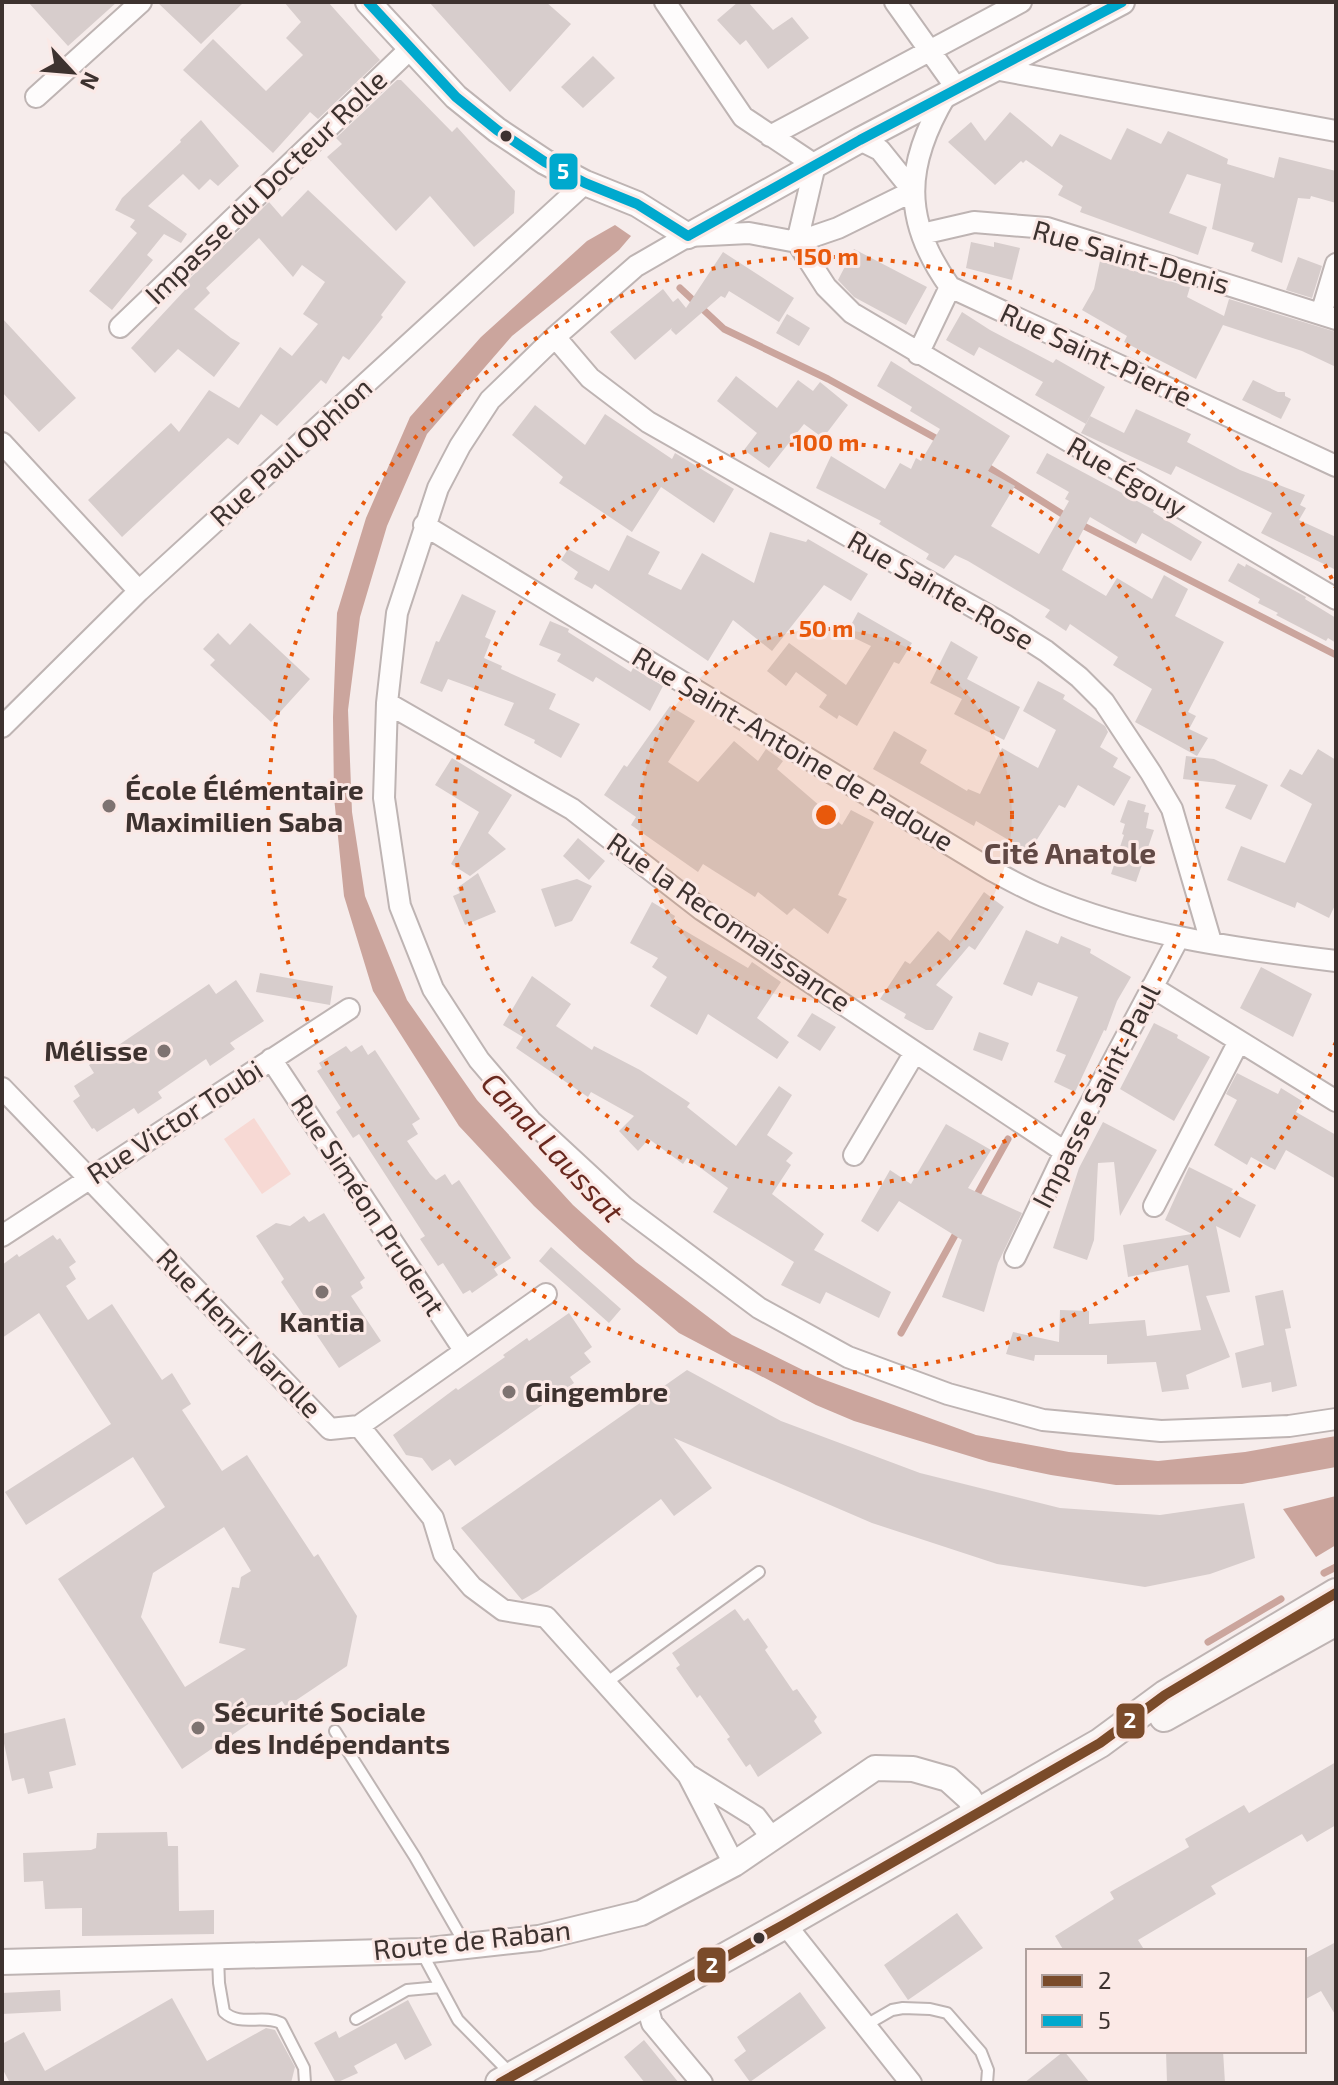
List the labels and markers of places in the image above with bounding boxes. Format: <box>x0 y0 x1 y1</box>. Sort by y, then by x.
unlabelled marker <box>498 128 514 144</box>
place label: École Élémentaire Maximilien Saba <box>125 772 364 838</box>
marker: École Élémentaire Maximilien Saba <box>100 797 118 815</box>
centre of rings <box>812 801 840 829</box>
place label: Mélisse <box>44 1033 148 1067</box>
marker: Mélisse <box>155 1042 173 1060</box>
marker: Kantia <box>313 1283 331 1301</box>
place label: Kantia <box>279 1304 365 1338</box>
place label: Gingembre <box>525 1374 668 1408</box>
marker: Gingembre <box>500 1383 518 1401</box>
place label: Sécurité Sociale des Indépendants <box>214 1694 450 1760</box>
marker: Sécurité Sociale des Indépendants <box>189 1719 207 1737</box>
unlabelled marker <box>751 1930 767 1946</box>

